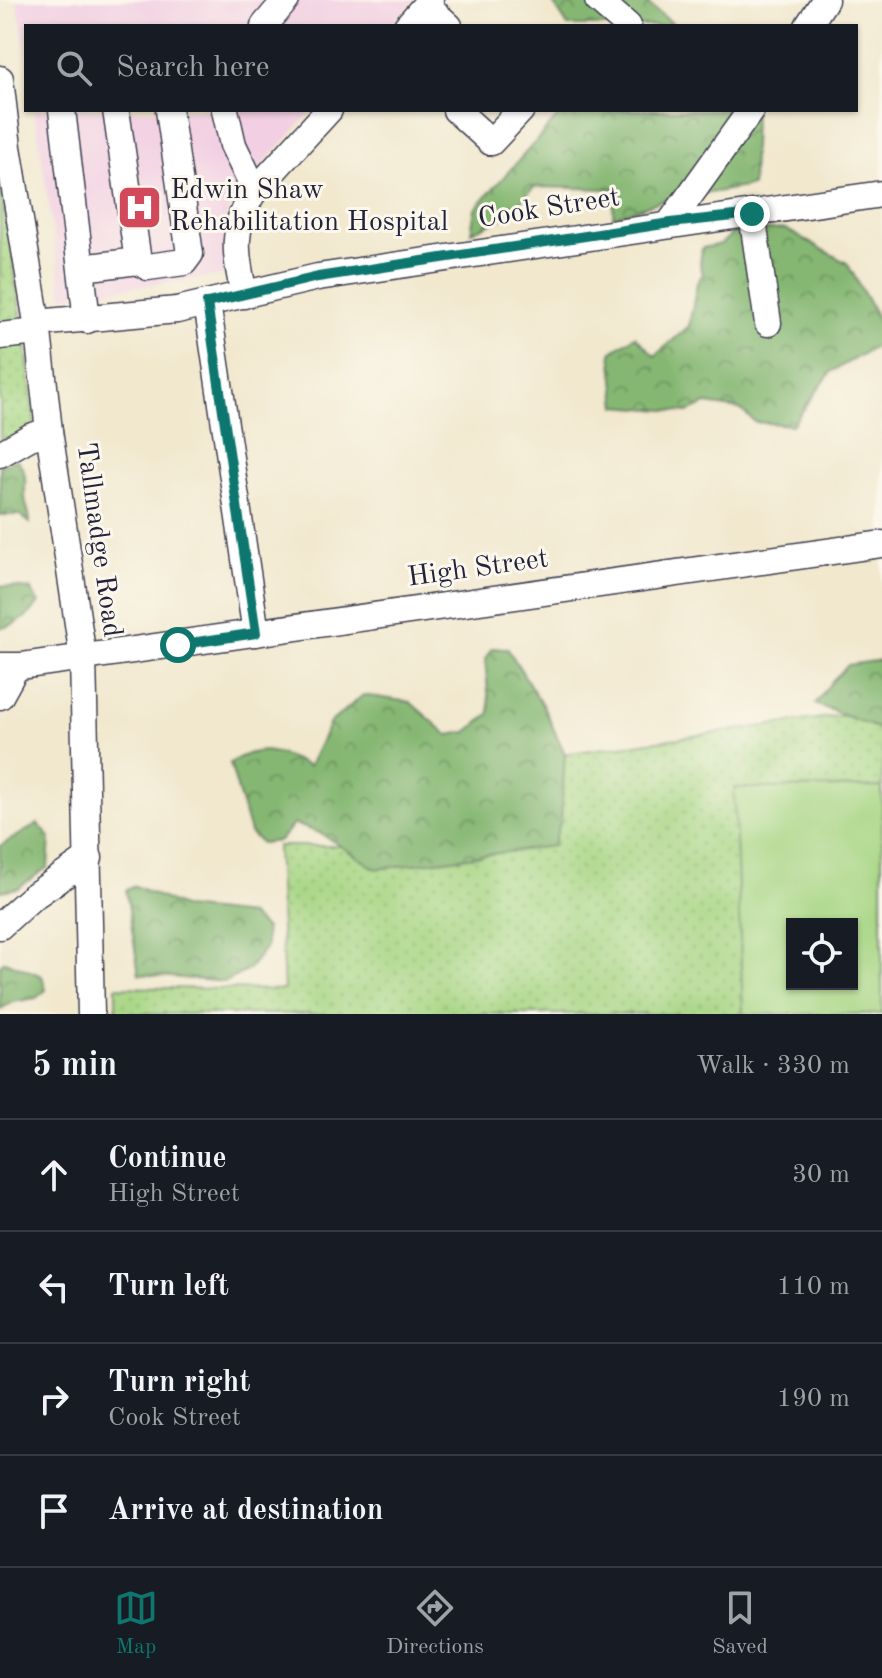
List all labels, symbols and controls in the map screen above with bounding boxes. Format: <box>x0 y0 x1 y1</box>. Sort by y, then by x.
search box <box>24 24 858 112</box>
icon: search <box>52 46 96 90</box>
text: Search here <box>116 53 270 83</box>
place label: Edwin Shaw Rehabilitation Hospital <box>170 177 448 237</box>
hospital icon: Edwin Shaw Rehabilitation Hospital <box>115 183 163 231</box>
street label: Cook Street <box>476 184 622 234</box>
route end <box>734 196 770 232</box>
street label: Tallmadge Road <box>70 441 126 639</box>
street label: High Street <box>406 545 550 593</box>
route start <box>160 627 196 663</box>
map controls <box>786 918 858 990</box>
button: locate <box>786 918 858 990</box>
text: 5 min <box>32 1049 117 1083</box>
text: Walk · 330 m <box>696 1053 850 1079</box>
text: Continue <box>108 1144 227 1174</box>
icon: ahead <box>32 1153 76 1197</box>
text: 30 m <box>792 1162 850 1188</box>
text: High Street <box>108 1181 240 1207</box>
icon: left <box>32 1265 76 1309</box>
text: Turn left <box>108 1272 229 1302</box>
text: 110 m <box>777 1274 850 1300</box>
text: Turn right <box>108 1368 250 1398</box>
icon: right <box>32 1377 76 1421</box>
text: 190 m <box>777 1386 850 1412</box>
text: Cook Street <box>108 1405 241 1431</box>
icon: arrive <box>32 1489 76 1533</box>
text: Arrive at destination <box>108 1496 383 1526</box>
tab: Map <box>114 1586 158 1661</box>
tab: Directions <box>386 1586 484 1661</box>
tab: Saved <box>712 1586 768 1661</box>

